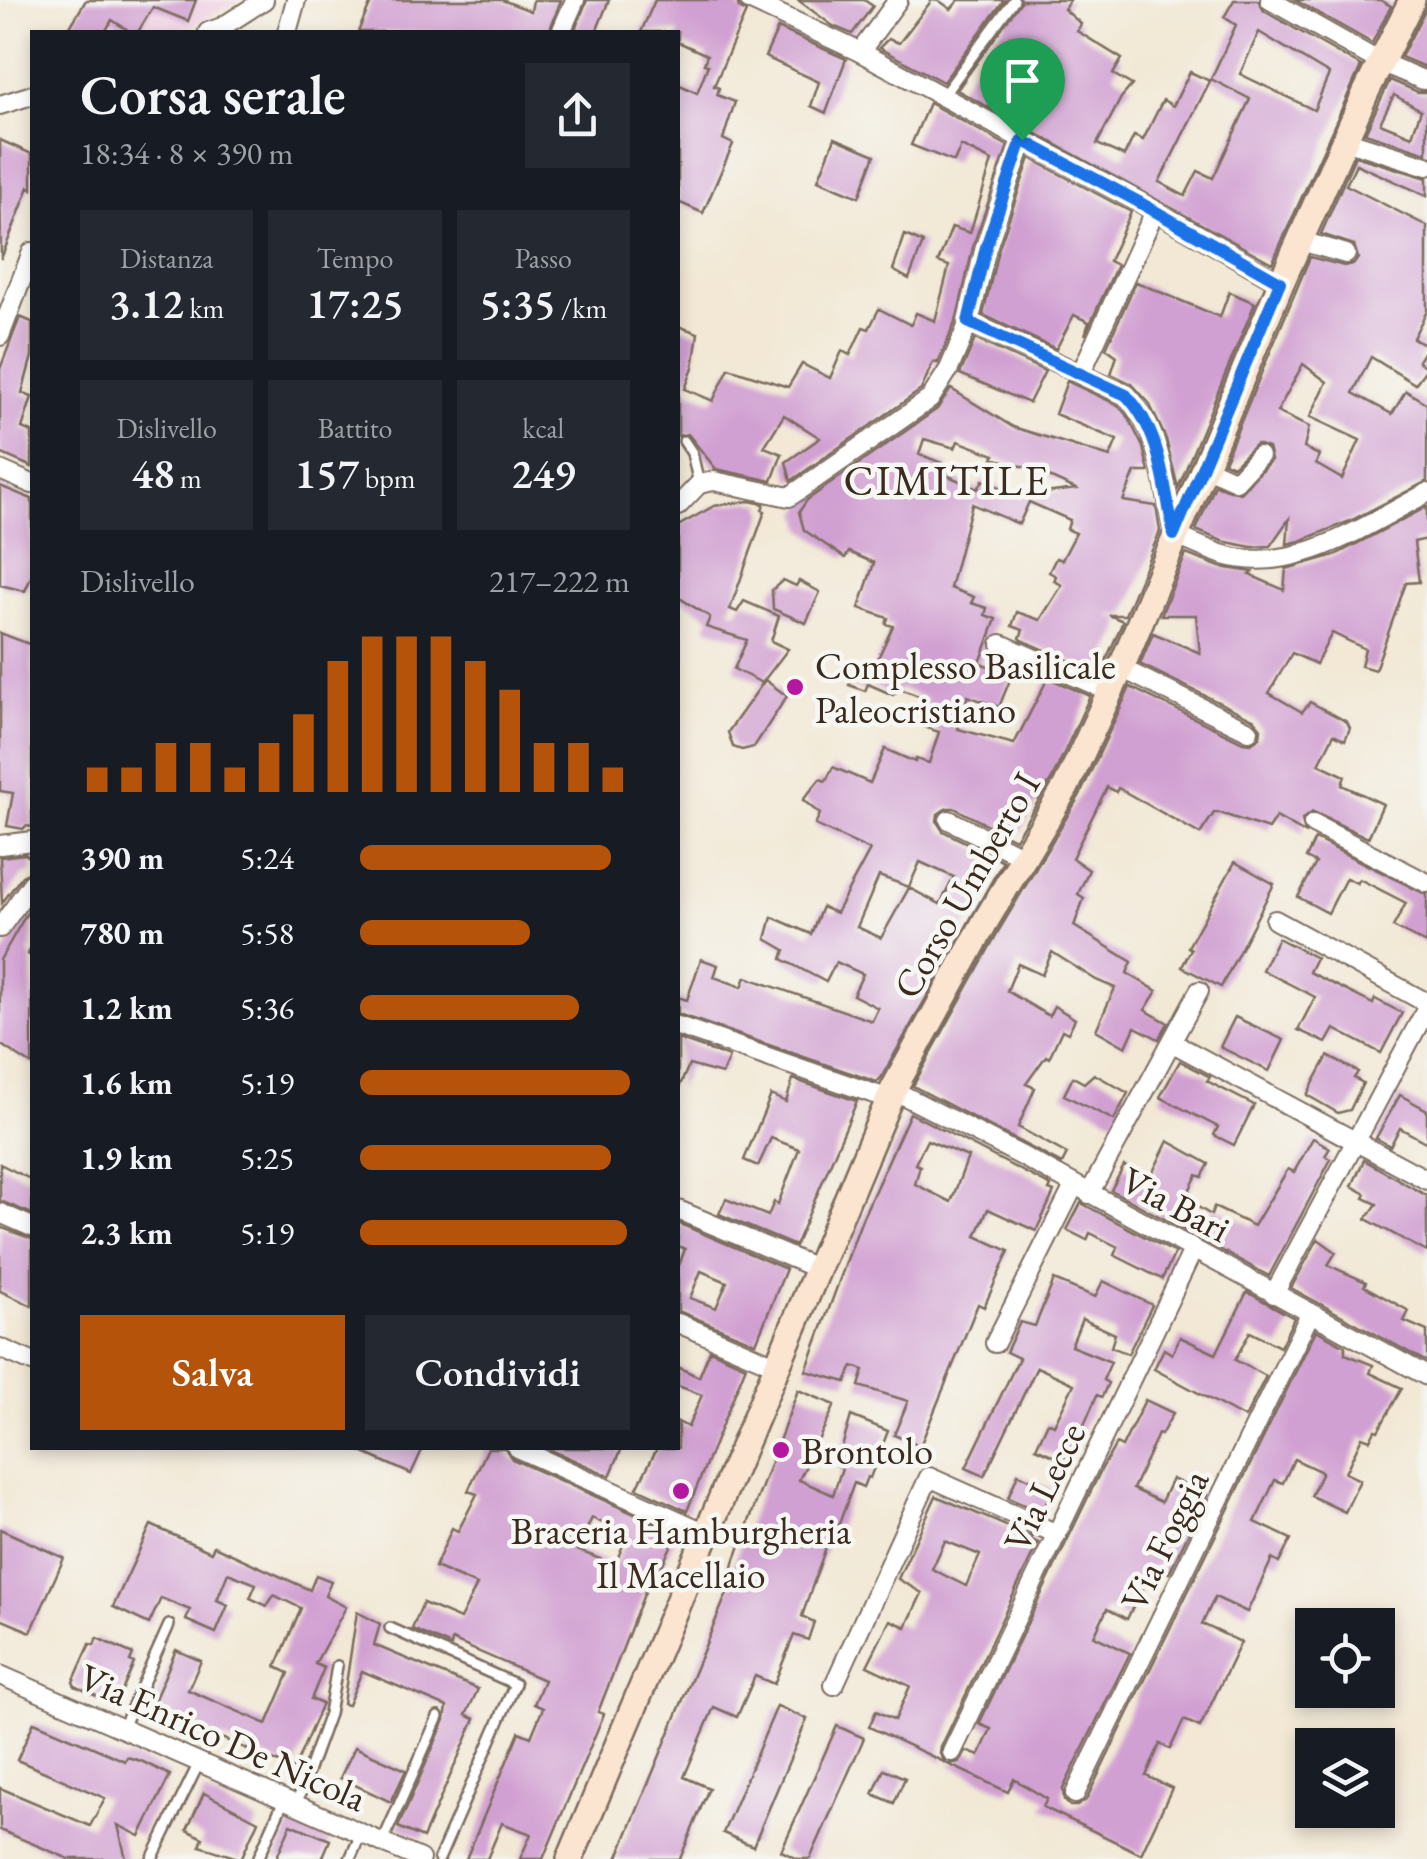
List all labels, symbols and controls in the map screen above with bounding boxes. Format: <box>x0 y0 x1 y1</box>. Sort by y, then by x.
pin <box>980 38 1065 141</box>
icon: arrive <box>995 53 1050 108</box>
text: Corsa serale <box>80 59 346 130</box>
button: share <box>525 63 630 168</box>
text: 18:34 · 8 × 390 m <box>80 132 293 174</box>
text: Distanza <box>120 240 213 276</box>
text: Tempo <box>317 240 393 276</box>
text: Passo <box>515 240 572 276</box>
text: 3.12 <box>109 276 184 331</box>
text: 17:25 <box>306 276 404 331</box>
text: 5:35 <box>479 276 555 331</box>
text: km <box>184 290 224 326</box>
text: /km <box>555 290 607 326</box>
text: Dislivello <box>116 410 217 446</box>
text: Battito <box>318 410 392 446</box>
text: kcal <box>522 410 564 446</box>
text: 48 <box>131 446 175 501</box>
text: 157 <box>295 446 359 501</box>
text: 249 <box>511 446 576 501</box>
district label: CIMITILE <box>844 453 1050 508</box>
text: m <box>175 460 202 496</box>
text: bpm <box>359 460 415 496</box>
text: Dislivello <box>80 560 195 602</box>
text: 217–222 m <box>489 560 630 602</box>
place label: Complesso Basilicale Paleocristiano <box>815 641 1116 734</box>
marker: Complesso Basilicale Paleocristiano <box>784 676 806 698</box>
street label: Corso Umberto I <box>882 763 1051 1007</box>
text: 390 m <box>80 837 164 879</box>
text: 5:24 <box>240 837 294 879</box>
text: 780 m <box>80 912 164 954</box>
text: 5:58 <box>240 912 294 954</box>
text: 1.2 km <box>80 987 173 1029</box>
text: 5:36 <box>240 987 294 1029</box>
text: 1.6 km <box>80 1062 173 1104</box>
text: 5:19 <box>240 1062 294 1104</box>
text: 1.9 km <box>80 1137 173 1179</box>
text: 5:25 <box>240 1137 294 1179</box>
street label: Via Bari <box>1113 1155 1239 1253</box>
text: 2.3 km <box>80 1212 173 1254</box>
text: 5:19 <box>240 1212 294 1254</box>
button: Salva <box>80 1315 345 1430</box>
button: Condividi <box>365 1315 630 1430</box>
street label: Via Lecce <box>992 1414 1096 1560</box>
place label: Brontolo <box>801 1426 933 1475</box>
marker: Brontolo <box>770 1439 792 1461</box>
street label: Via Foggia <box>1109 1460 1220 1619</box>
marker: Braceria Hamburgheria Il Macellaio <box>670 1480 692 1502</box>
place label: Braceria Hamburgheria Il Macellaio <box>511 1506 852 1599</box>
map controls <box>1295 1608 1395 1828</box>
button: locate <box>1295 1608 1395 1708</box>
street label: Via Enrico De Nicola <box>72 1652 375 1823</box>
button: layers <box>1295 1728 1395 1828</box>

